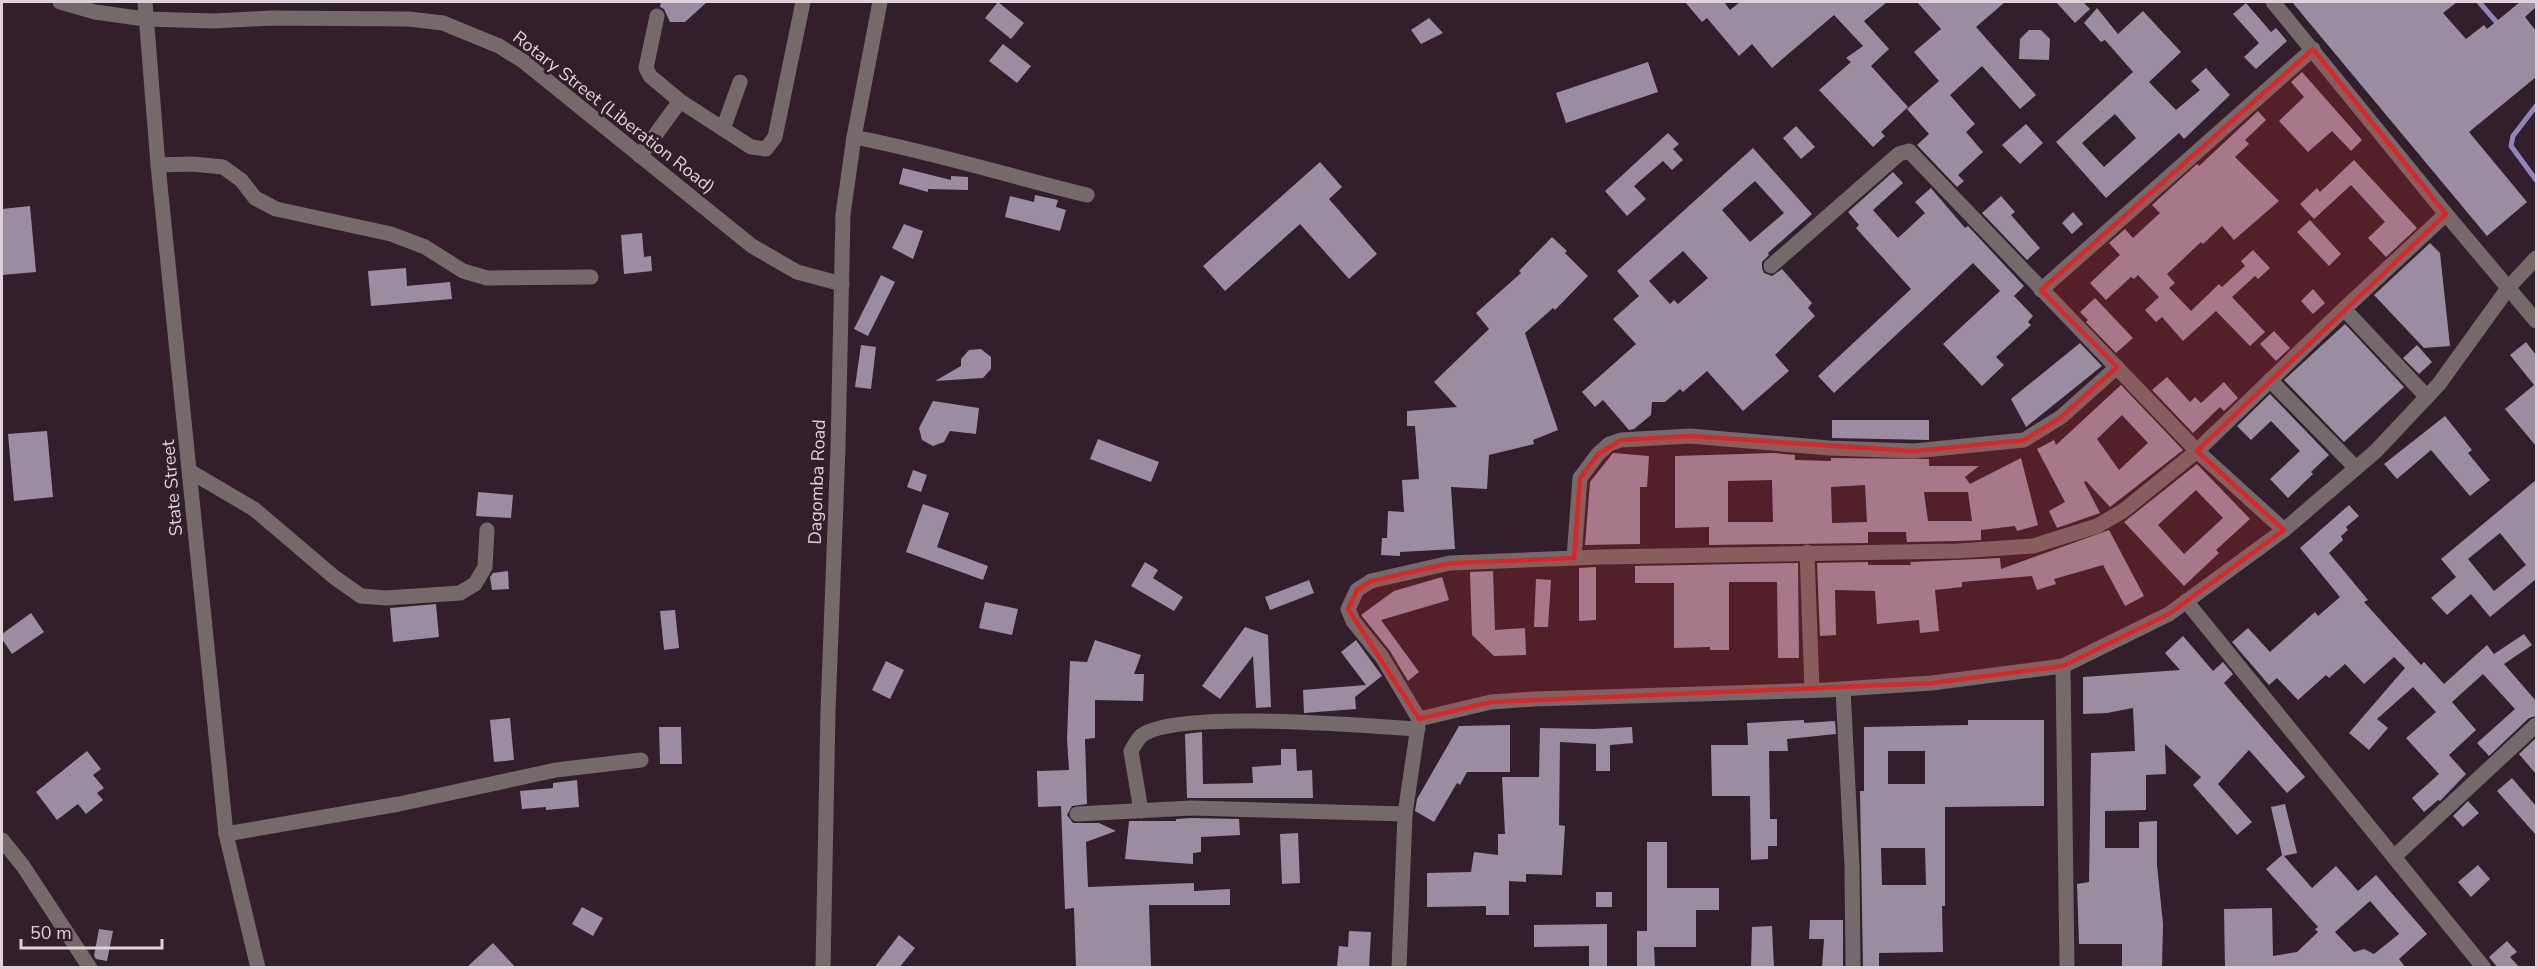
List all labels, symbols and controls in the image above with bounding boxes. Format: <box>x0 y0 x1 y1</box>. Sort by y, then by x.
street label: Rotary Street (Liberation Road) <box>508 25 720 199</box>
street label: Dagomba Road <box>803 419 831 545</box>
street label: State Street <box>156 438 188 537</box>
scale bar <box>21 912 162 950</box>
text: 50 m <box>30 921 72 945</box>

